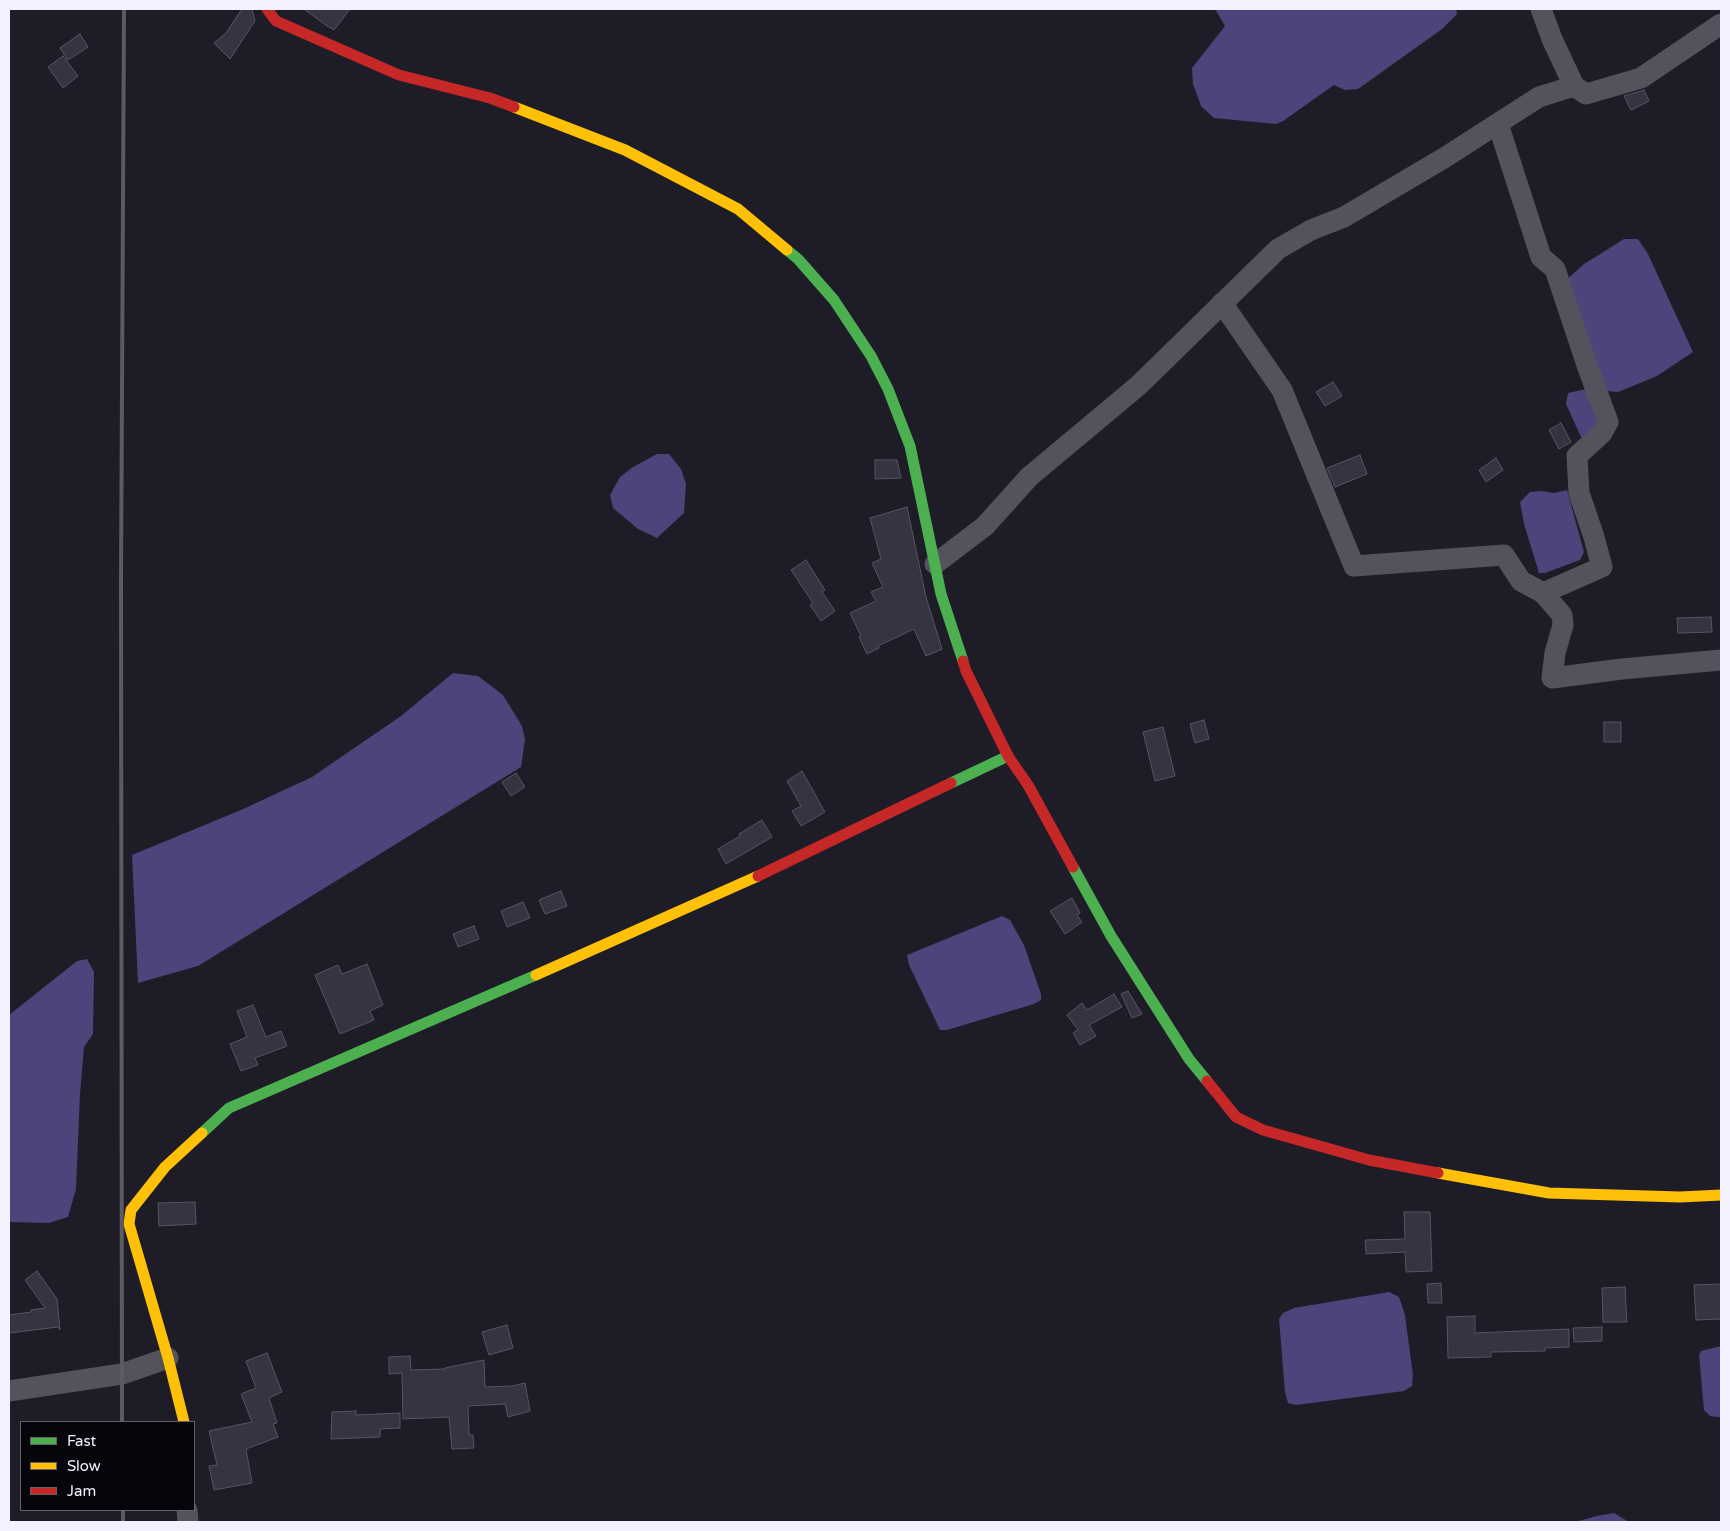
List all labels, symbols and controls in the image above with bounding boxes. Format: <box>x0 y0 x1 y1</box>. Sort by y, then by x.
legend <box>20 1421 195 1511</box>
text: Fast <box>67 1432 96 1450</box>
text: Slow <box>67 1457 101 1475</box>
text: Jam <box>67 1482 96 1500</box>

